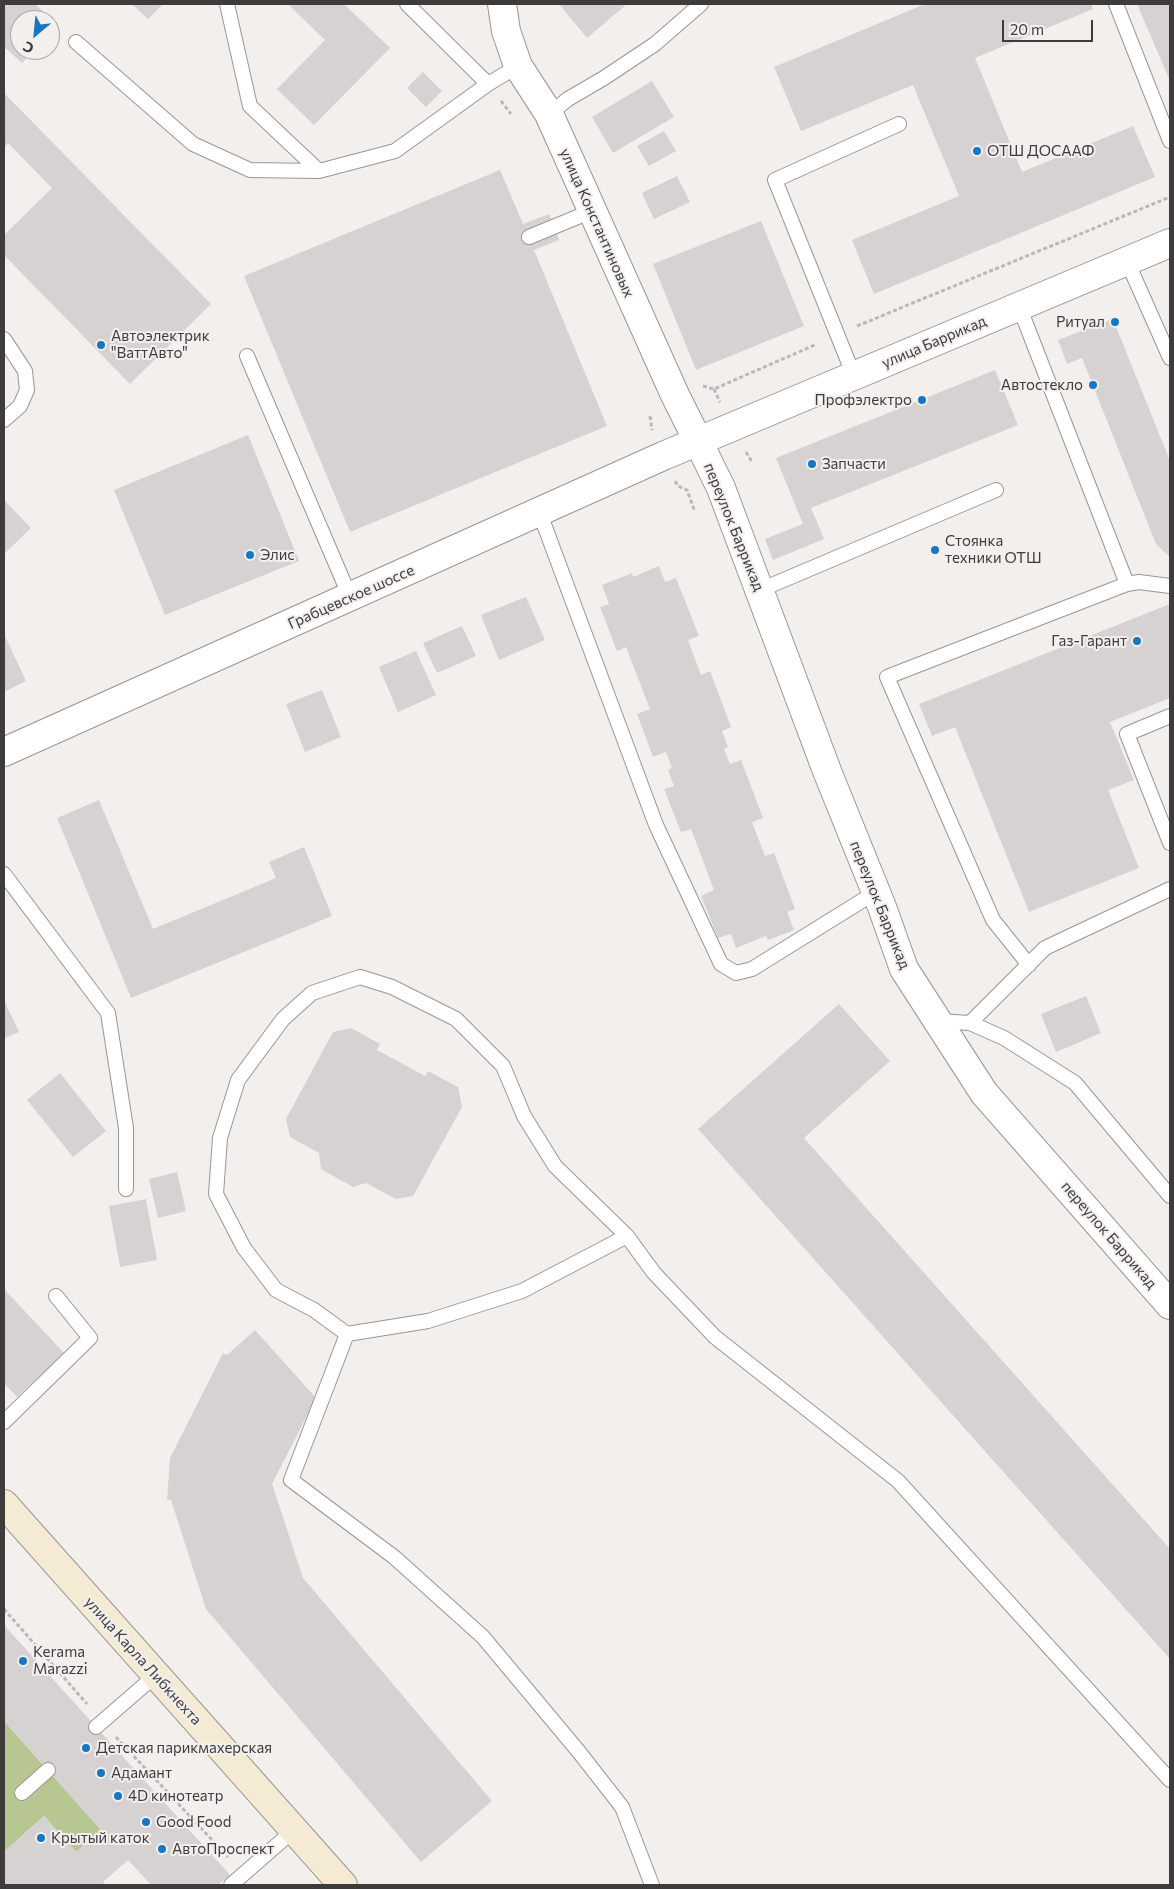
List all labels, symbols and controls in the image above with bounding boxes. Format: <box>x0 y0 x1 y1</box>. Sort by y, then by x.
north arrow <box>10 10 60 60</box>
scale bar <box>1004 10 1095 42</box>
text: 20 m <box>1010 20 1044 38</box>
text: С <box>20 38 36 58</box>
place label: ОТШ ДОСААФ <box>987 142 1094 160</box>
street label: улица Константиновых <box>556 145 638 301</box>
marker: ОТШ ДОСААФ <box>971 145 983 157</box>
street label: улица Баррикад <box>879 312 989 372</box>
place label: Ритуал <box>1056 313 1105 331</box>
marker: Ритуал <box>1109 316 1121 328</box>
place label: Автоэлектрик "ВаттАвто" <box>111 327 210 362</box>
marker: Автоэлектрик "ВаттАвто" <box>95 339 107 351</box>
place label: Автостекло <box>1001 376 1083 394</box>
marker: Автостекло <box>1087 379 1099 391</box>
place label: Профэлектро <box>814 391 912 409</box>
marker: Профэлектро <box>916 394 928 406</box>
place label: Запчасти <box>822 455 886 473</box>
marker: Запчасти <box>806 458 818 470</box>
street label: переулок Баррикад <box>700 460 768 594</box>
place label: Стоянка техники ОТШ <box>945 532 1042 567</box>
marker: Стоянка техники ОТШ <box>929 544 941 556</box>
place label: Элис <box>260 546 295 564</box>
marker: Элис <box>244 549 256 561</box>
street label: Грабцевское шоссе <box>285 561 417 633</box>
place label: Газ-Гарант <box>1051 632 1127 650</box>
marker: Газ-Гарант <box>1131 635 1143 647</box>
street label: переулок Баррикад <box>846 838 914 972</box>
street label: переулок Баррикад <box>1057 1178 1161 1292</box>
street label: улица Карла Либкнехта <box>81 1593 205 1729</box>
place label: Kerama Marazzi <box>33 1643 88 1678</box>
marker: Kerama Marazzi <box>17 1655 29 1667</box>
place label: Детская парикмахерская <box>96 1739 272 1757</box>
marker: Детская парикмахерская <box>80 1742 92 1754</box>
place label: Адамант <box>111 1764 172 1782</box>
marker: Адамант <box>95 1767 107 1779</box>
place label: 4D кинотеатр <box>128 1787 223 1805</box>
marker: 4D кинотеатр <box>112 1790 124 1802</box>
place label: Good Food <box>156 1813 231 1831</box>
marker: Good Food <box>140 1816 152 1828</box>
place label: Крытый каток <box>51 1829 150 1847</box>
marker: Крытый каток <box>35 1832 47 1844</box>
place label: АвтоПроспект <box>172 1840 274 1858</box>
marker: АвтоПроспект <box>156 1843 168 1855</box>

